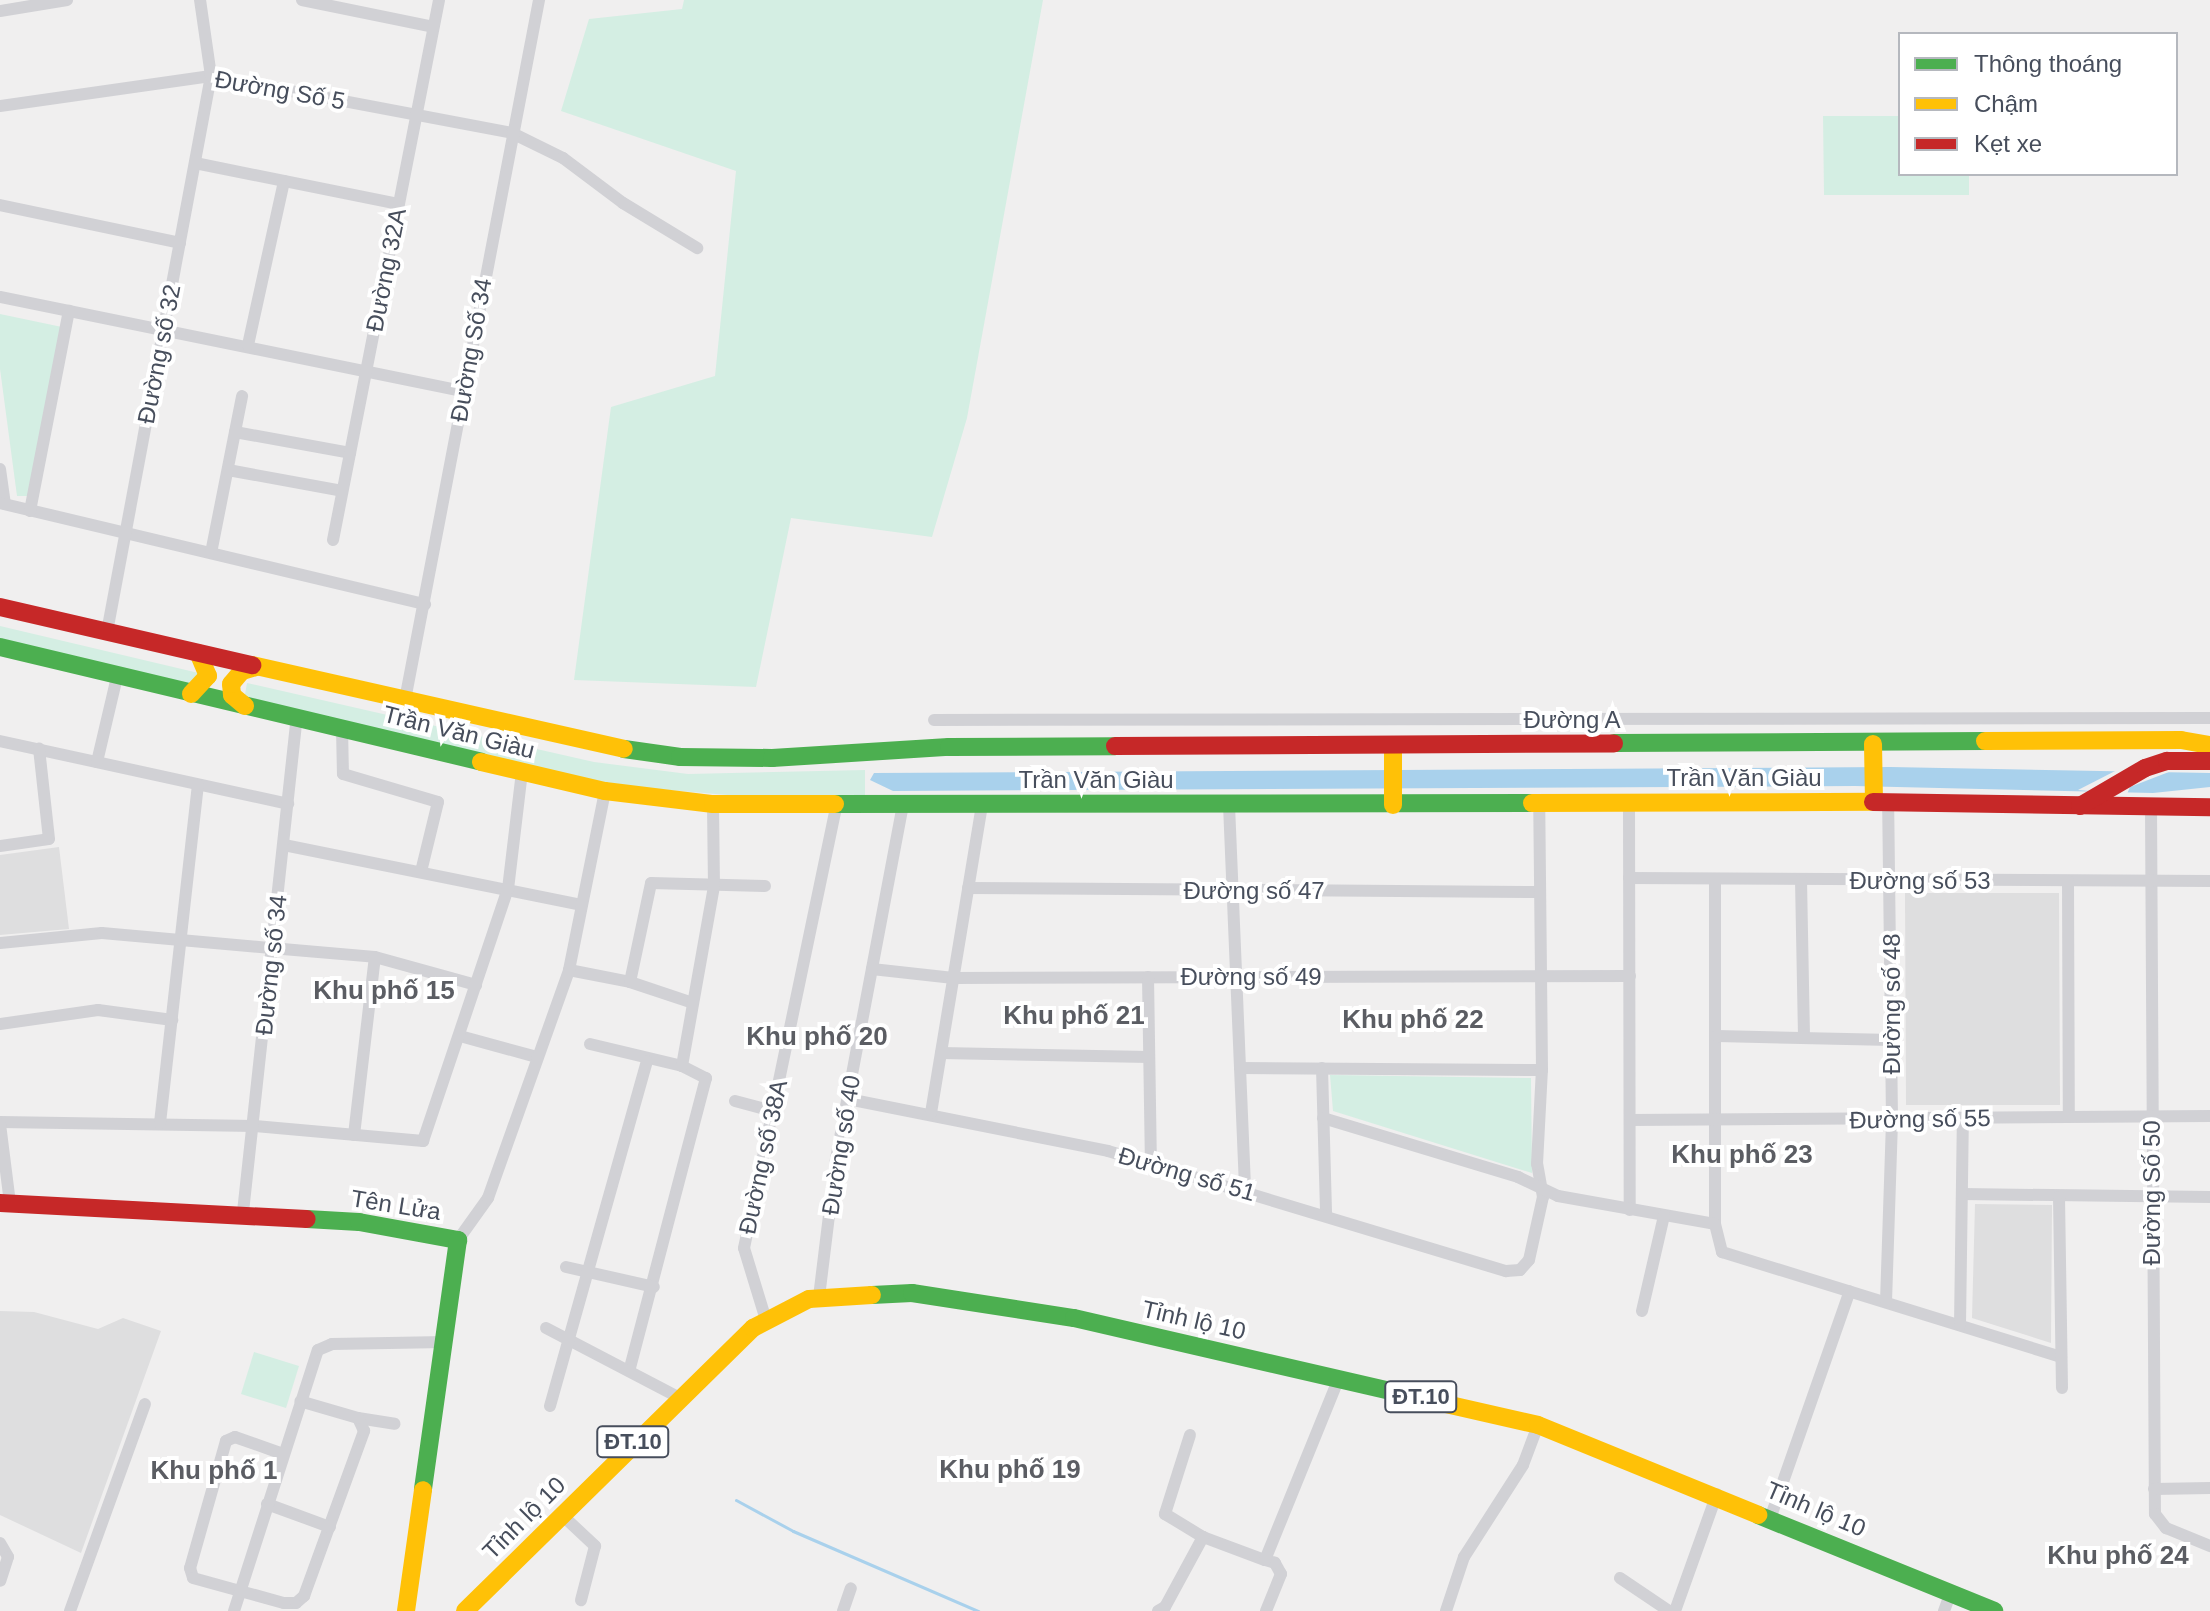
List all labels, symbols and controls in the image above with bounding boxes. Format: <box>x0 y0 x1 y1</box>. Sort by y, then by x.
legend <box>1898 32 2178 176</box>
text: Thông thoáng <box>1974 50 2122 77</box>
street label: Đường Số 5 <box>213 64 347 116</box>
text: Chậm <box>1974 90 2038 117</box>
text: Kẹt xe <box>1974 130 2042 157</box>
street label: Đường 32A <box>360 206 412 334</box>
street label: Đường Số 34 <box>444 276 498 424</box>
street label: Đường số 32 <box>131 282 187 426</box>
street label: Trần Văn Giàu <box>380 699 538 765</box>
street label: Đường A <box>1523 706 1621 734</box>
street label: Trần Văn Giàu <box>1666 764 1822 792</box>
street label: Trần Văn Giàu <box>1018 766 1174 794</box>
street label: Đường số 53 <box>1849 867 1991 895</box>
street label: Đường số 47 <box>1183 877 1325 905</box>
street label: Đường số 34 <box>249 893 293 1037</box>
street label: Đường số 48 <box>1878 933 1906 1075</box>
street label: Đường số 49 <box>1180 963 1322 991</box>
district label: Khu phố 15 <box>313 975 455 1007</box>
district label: Khu phố 21 <box>1003 1000 1145 1032</box>
district label: Khu phố 22 <box>1342 1004 1484 1036</box>
district label: Khu phố 20 <box>746 1021 888 1053</box>
street label: Đường số 40 <box>816 1073 866 1217</box>
street label: Đường số 38A <box>733 1077 793 1237</box>
street label: Đường số 55 <box>1849 1103 1991 1135</box>
street label: Đường Số 50 <box>2138 1120 2166 1266</box>
district label: Khu phố 23 <box>1671 1139 1813 1171</box>
street label: Đường số 51 <box>1115 1141 1259 1207</box>
street label: Tên Lửa <box>349 1184 443 1226</box>
street label: Tỉnh lộ 10 <box>1139 1294 1249 1346</box>
road number: ĐT.10 <box>1383 1379 1459 1415</box>
road number: ĐT.10 <box>595 1424 671 1460</box>
district label: Khu phố 19 <box>939 1454 1081 1486</box>
district label: Khu phố 1 <box>150 1455 278 1487</box>
street label: Tỉnh lộ 10 <box>477 1471 571 1565</box>
street label: Tỉnh lộ 10 <box>1762 1475 1870 1543</box>
district label: Khu phố 24 <box>2047 1540 2189 1572</box>

